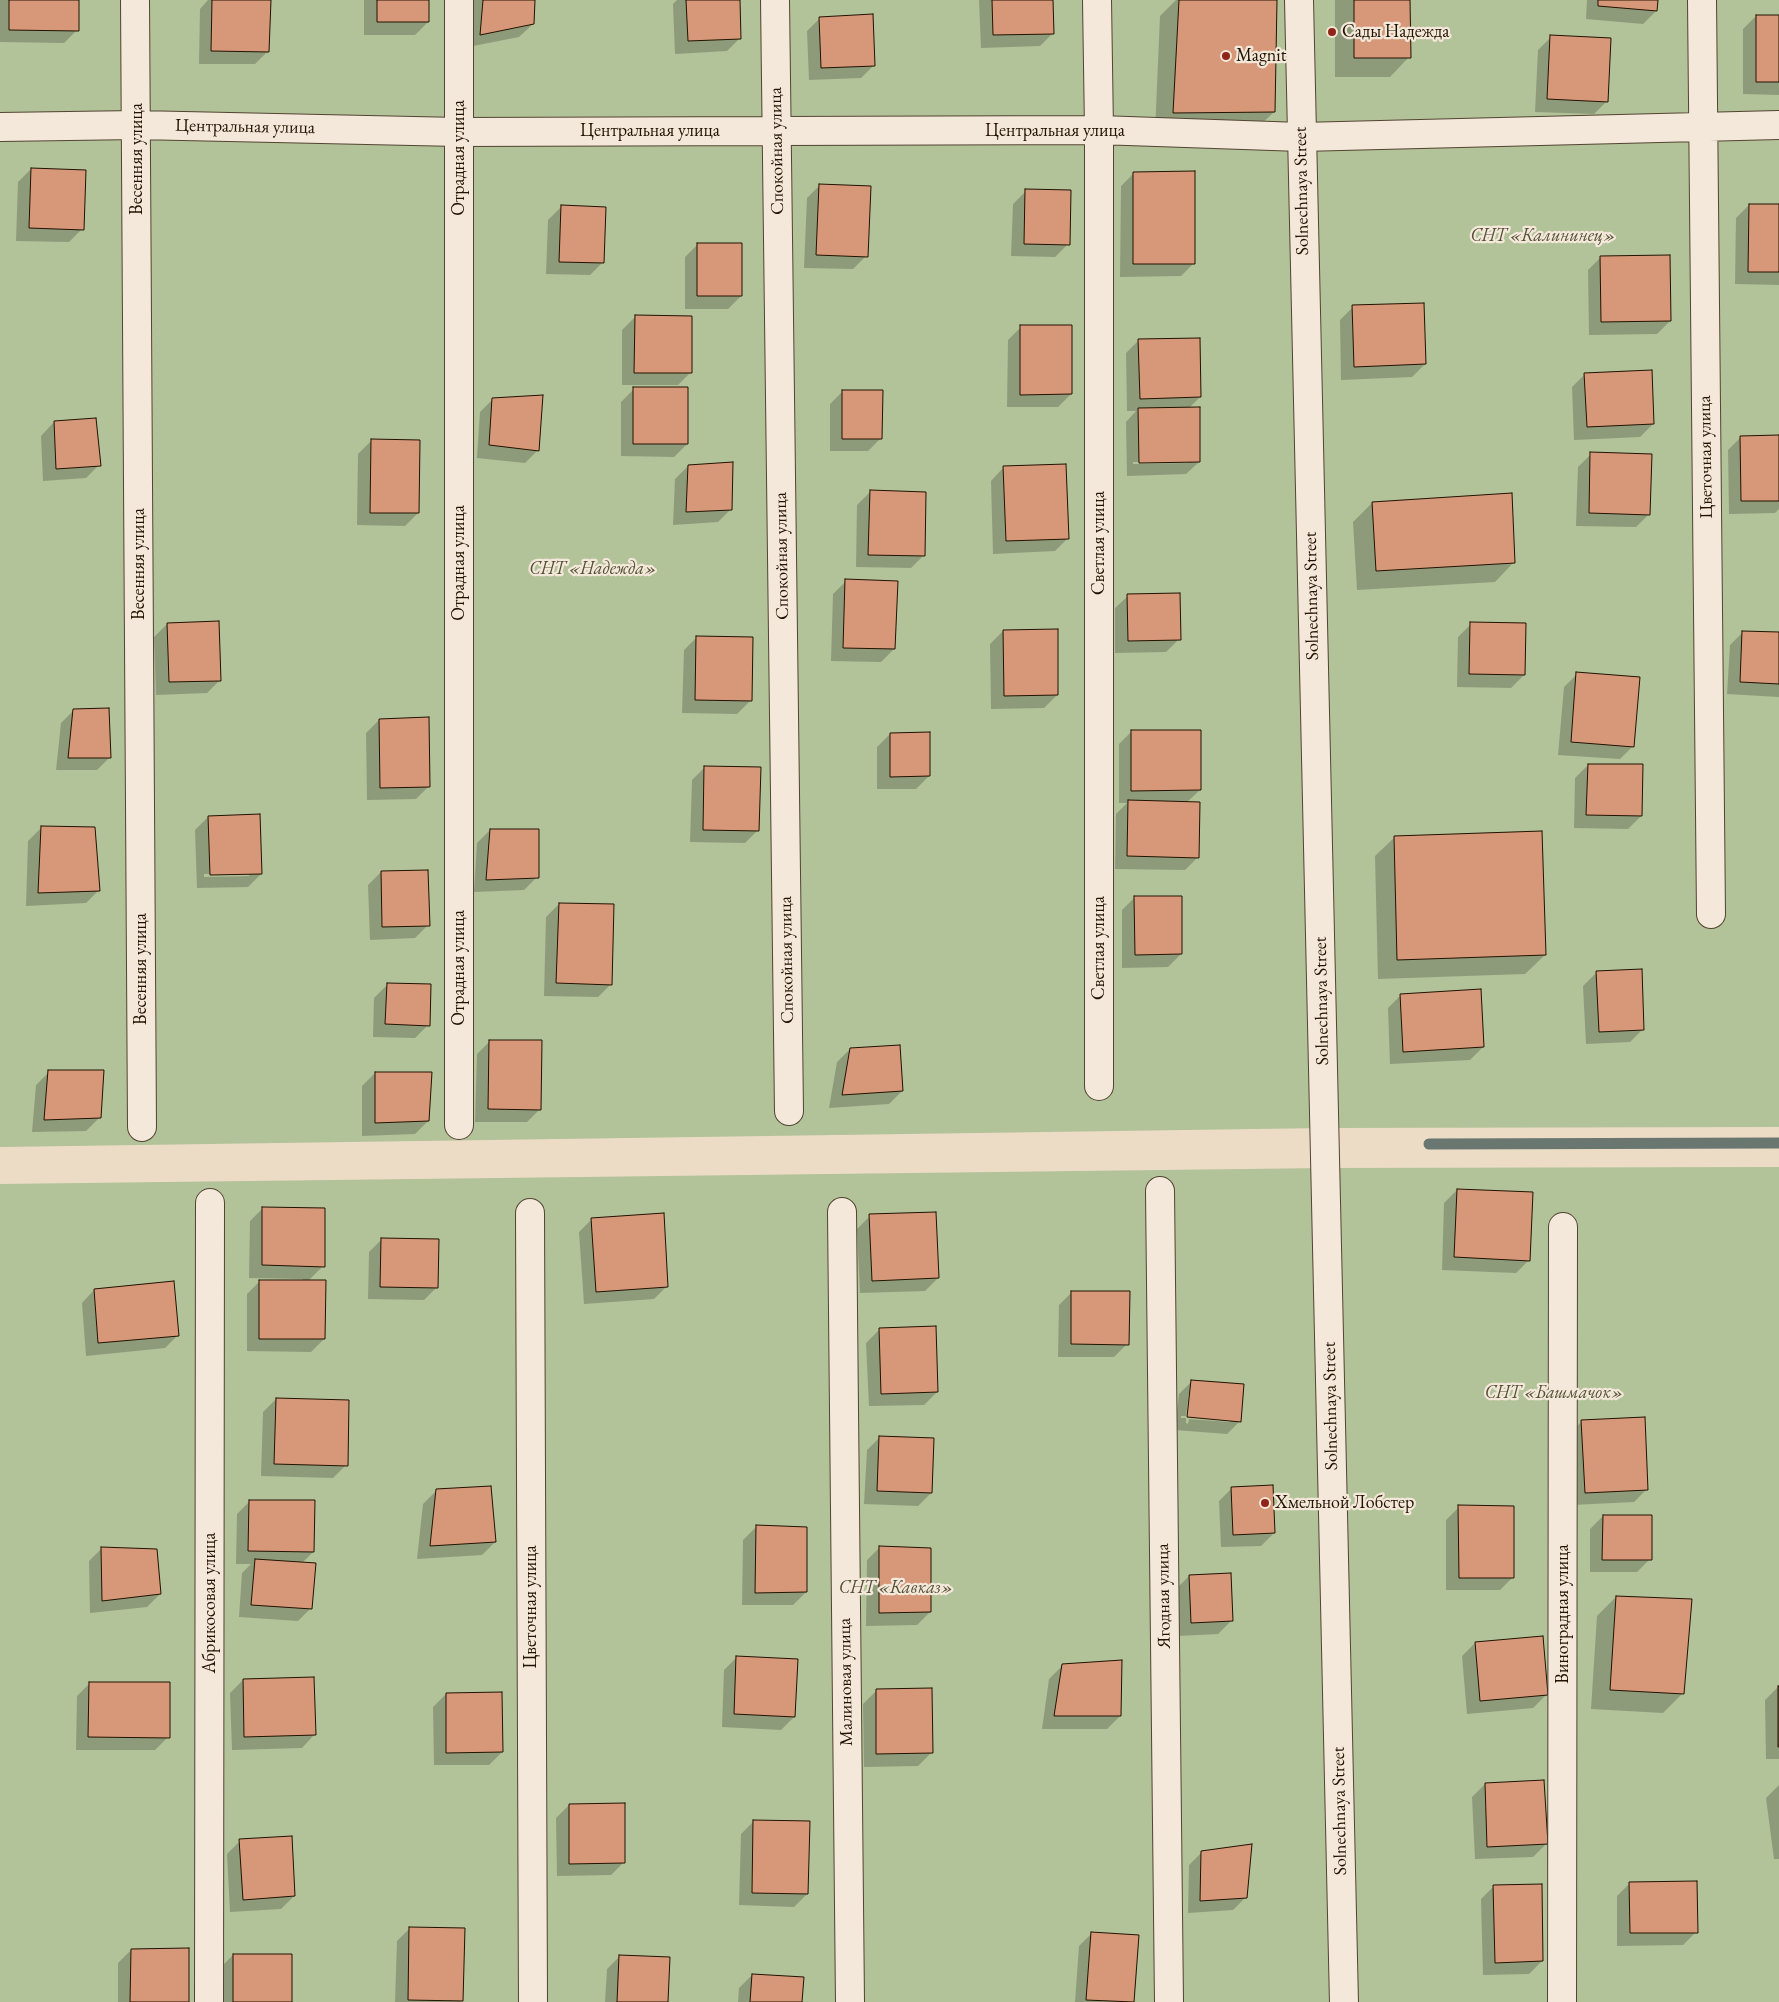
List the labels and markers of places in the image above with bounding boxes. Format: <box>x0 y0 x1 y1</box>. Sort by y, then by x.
place label: Сады Надежда <box>1342 21 1449 43</box>
marker: Сады Надежда <box>1326 26 1338 38</box>
place label: Magnit <box>1236 45 1286 67</box>
marker: Magnit <box>1220 50 1232 62</box>
place label: Хмельной Лобстер <box>1275 1492 1414 1514</box>
marker: Хмельной Лобстер <box>1259 1497 1271 1509</box>

